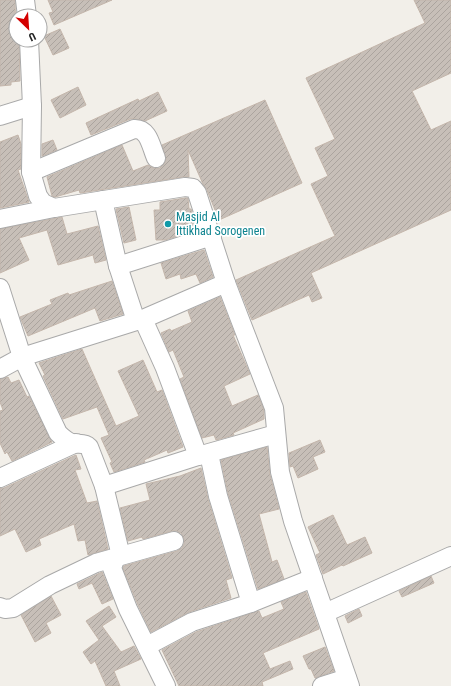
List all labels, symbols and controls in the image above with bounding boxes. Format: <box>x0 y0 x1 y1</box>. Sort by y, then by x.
north arrow <box>8 8 48 48</box>
text: U <box>26 29 38 44</box>
place label: Masjid Al Ittikhad Sorogenen <box>176 210 265 238</box>
marker: Masjid Al Ittikhad Sorogenen <box>163 219 173 229</box>

